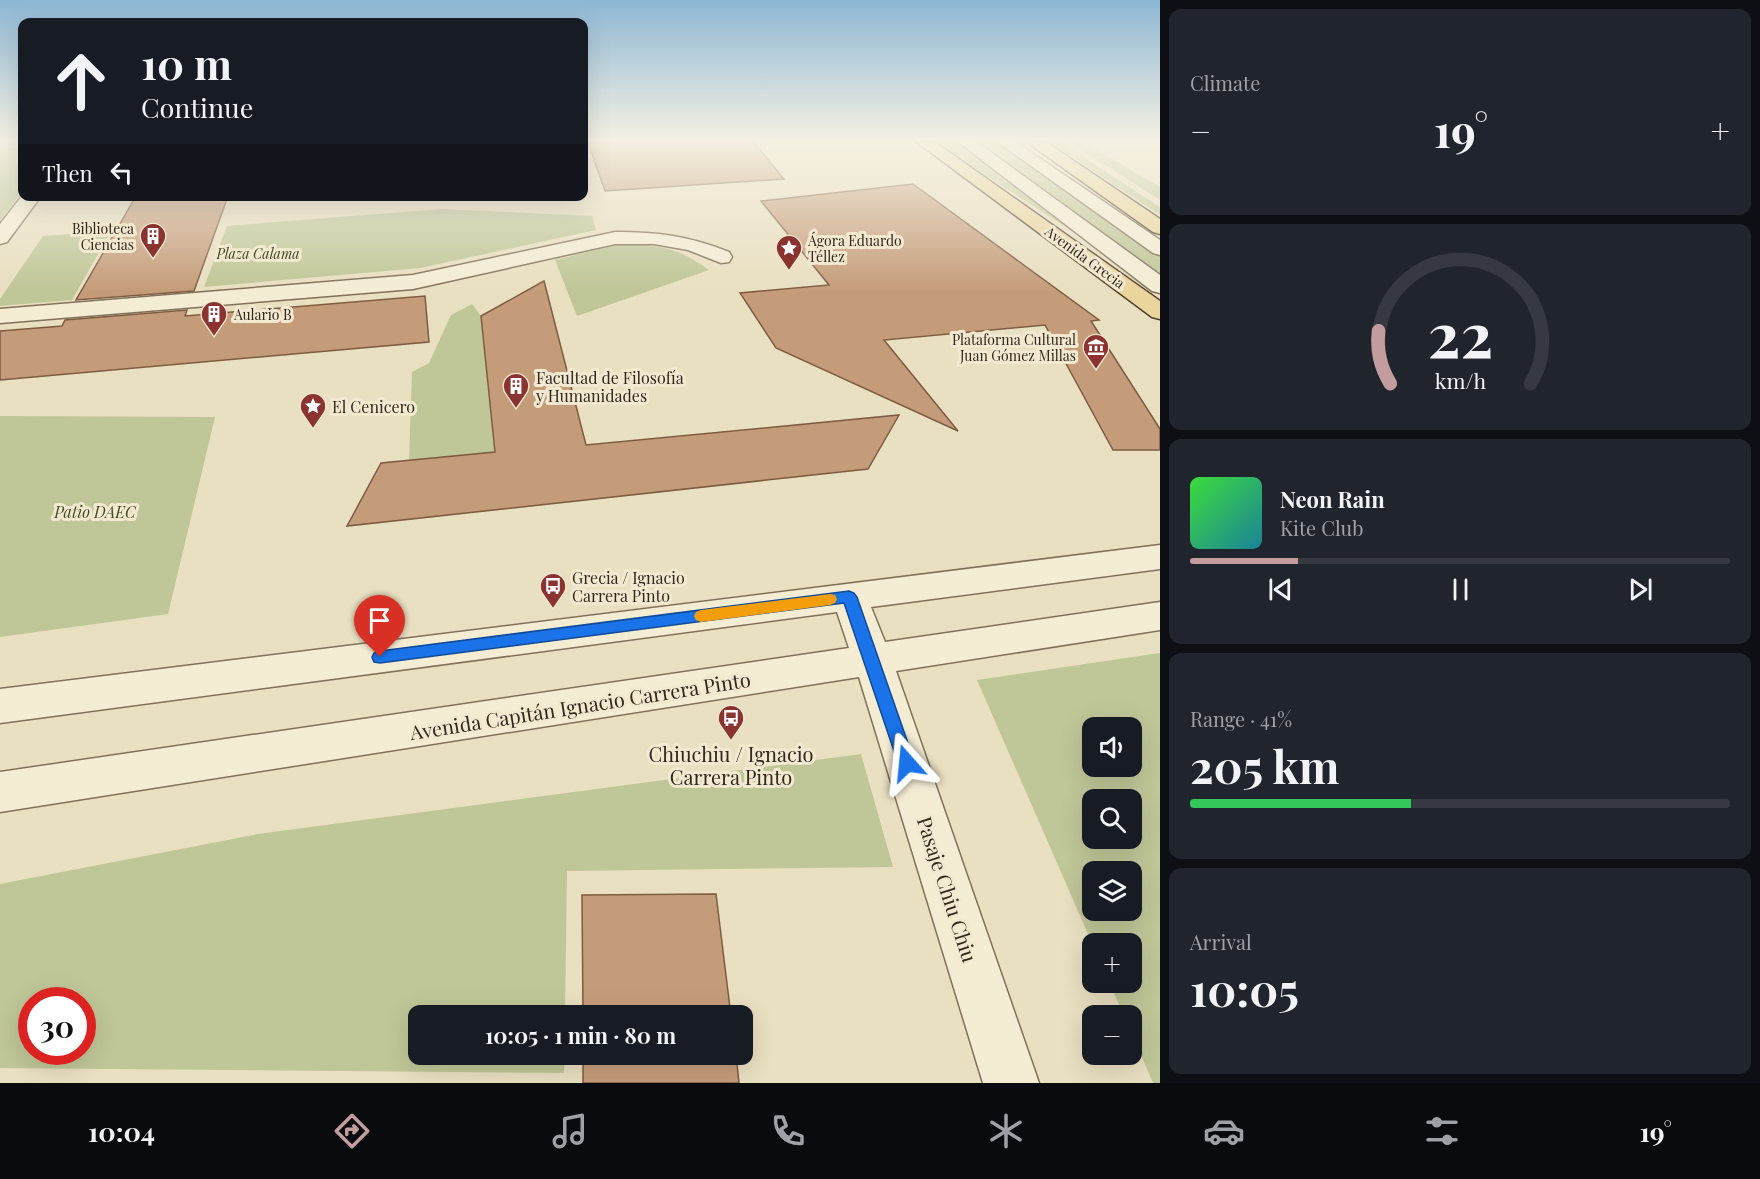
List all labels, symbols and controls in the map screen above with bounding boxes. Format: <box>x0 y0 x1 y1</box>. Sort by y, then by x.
text: 10 m <box>141 35 232 91</box>
icon: ahead <box>42 42 120 120</box>
text: Climate <box>1190 69 1260 96</box>
text: Continue <box>141 89 253 125</box>
text: 19° <box>1434 99 1488 159</box>
text: − <box>1190 108 1211 152</box>
text: + <box>1711 108 1730 152</box>
icon: left <box>105 156 138 189</box>
text: Then <box>42 158 93 188</box>
place label: Biblioteca Ciencias <box>72 219 134 254</box>
building icon: Biblioteca Ciencias <box>138 221 168 259</box>
street label: Avenida Grecia <box>1040 221 1129 292</box>
place label: Ágora Eduardo Téllez <box>807 231 902 266</box>
place icon: Ágora Eduardo Téllez <box>774 233 804 271</box>
park label: Plaza Calama <box>215 244 300 263</box>
text: 22 <box>1427 290 1493 374</box>
building icon: Aulario B <box>199 299 229 337</box>
place label: Aulario B <box>233 305 292 324</box>
place label: Plataforma Cultural Juan Gómez Millas <box>952 330 1076 365</box>
museum icon: Plataforma Cultural Juan Gómez Millas <box>1081 332 1111 370</box>
text: km/h <box>1434 366 1486 394</box>
place label: Facultad de Filosofía y Humanidades <box>535 367 684 406</box>
building icon: Facultad de Filosofía y Humanidades <box>501 371 531 409</box>
place icon: El Cenicero <box>298 391 328 429</box>
place label: El Cenicero <box>332 396 415 417</box>
text: Neon Rain <box>1280 484 1385 514</box>
park label: Patio DAEC <box>53 501 137 522</box>
text: Kite Club <box>1280 514 1364 541</box>
place label: Grecia / Ignacio Carrera Pinto <box>572 567 685 606</box>
bus stop icon: Grecia / Ignacio Carrera Pinto <box>538 571 568 609</box>
icon: previous <box>1264 573 1297 606</box>
icon: pause <box>1444 573 1477 606</box>
icon: next <box>1624 573 1657 606</box>
pin <box>354 595 405 657</box>
icon: arrive <box>363 604 396 637</box>
street label: Avenida Capitán Ignacio Carrera Pinto <box>407 665 752 745</box>
bus stop icon: Chiuchiu / Ignacio Carrera Pinto <box>716 703 746 741</box>
text: Range · 41% <box>1190 705 1292 732</box>
map controls <box>1082 717 1142 1065</box>
button: sound <box>1082 717 1142 777</box>
position arrow <box>875 731 939 795</box>
text: 205 km <box>1190 735 1340 795</box>
place label: Chiuchiu / Ignacio Carrera Pinto <box>649 740 814 790</box>
button: search <box>1082 789 1142 849</box>
street label: Pasaje Chiu Chiu <box>912 813 984 966</box>
button: layers <box>1082 861 1142 921</box>
text: Arrival <box>1190 928 1252 955</box>
button: + <box>1082 933 1142 993</box>
text: 10:05 <box>1190 958 1299 1018</box>
speed limit sign: 30 <box>18 987 96 1065</box>
button: − <box>1082 1005 1142 1065</box>
text: 10:05 · 1 min · 80 m <box>485 1020 676 1050</box>
icon: directions <box>331 1110 373 1152</box>
icon: music <box>549 1110 591 1152</box>
icon: phone <box>767 1110 809 1152</box>
icon: climate <box>985 1110 1027 1152</box>
icon: car <box>1203 1110 1245 1152</box>
icon: filters <box>1421 1110 1463 1152</box>
text: 10:04 <box>88 1113 155 1149</box>
text: 19° <box>1639 1113 1672 1149</box>

